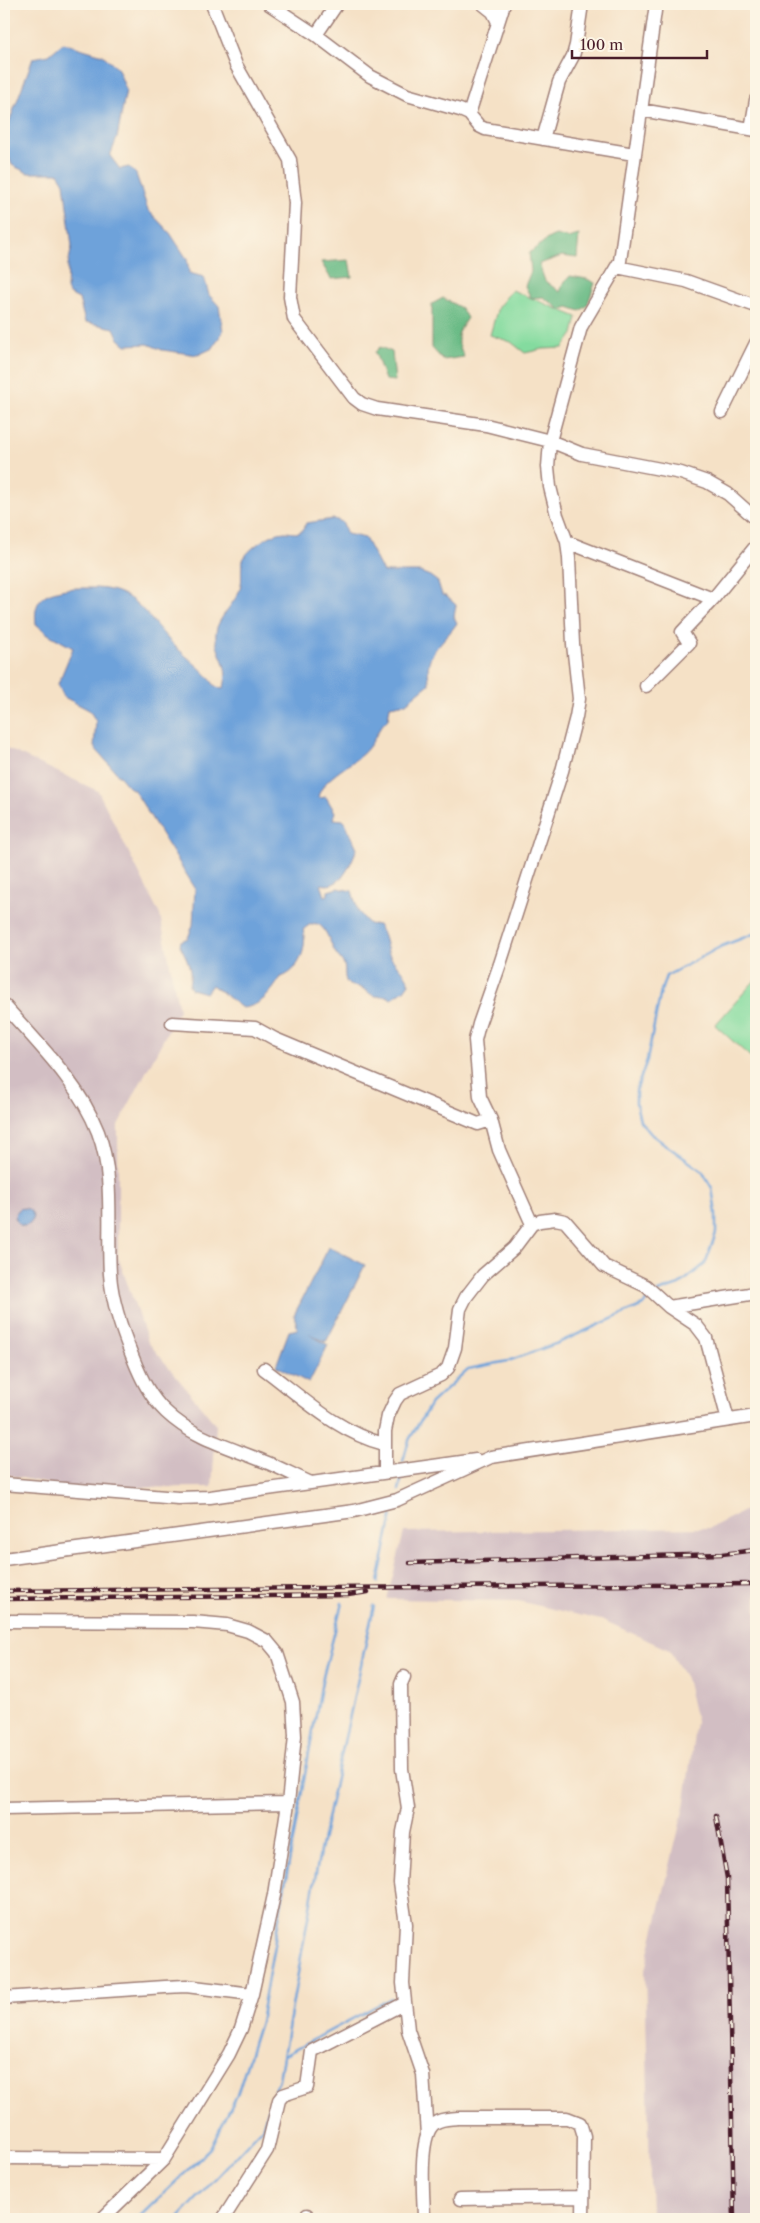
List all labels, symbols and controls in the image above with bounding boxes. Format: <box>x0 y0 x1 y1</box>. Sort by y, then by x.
scale bar <box>572 28 708 60</box>
text: 100 m <box>580 35 623 54</box>

